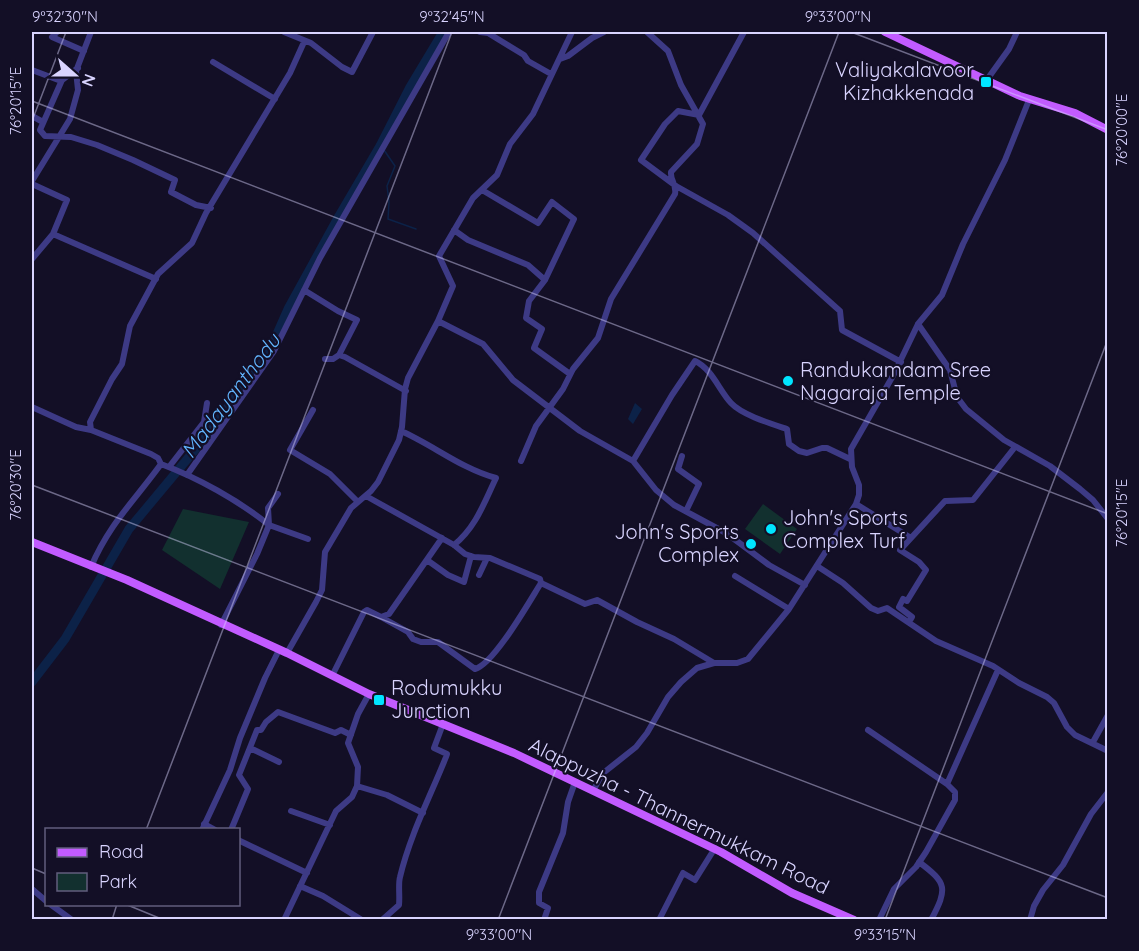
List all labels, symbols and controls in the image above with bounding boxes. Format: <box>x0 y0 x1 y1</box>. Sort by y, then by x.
text: 9°32'30"N <box>32 7 98 26</box>
text: 9°32'45"N <box>419 7 485 26</box>
text: 9°33'00"N <box>805 7 871 26</box>
north arrow <box>45 45 105 105</box>
place label: Valiyakalavoor Kizhakkenada <box>835 57 974 105</box>
text: 76°20'15"E <box>6 67 25 135</box>
text: N <box>78 71 100 89</box>
marker: Valiyakalavoor Kizhakkenada <box>979 75 993 89</box>
text: 76°20'00"E <box>1112 94 1131 166</box>
water label: Madayanthodu <box>175 327 286 463</box>
place label: Randukamdam Sree Nagaraja Temple <box>800 357 991 405</box>
marker: Randukamdam Sree Nagaraja Temple <box>781 374 795 388</box>
text: 76°20'30"E <box>6 449 25 521</box>
text: 76°20'15"E <box>1112 479 1131 547</box>
place label: John's Sports Complex Turf <box>783 505 908 553</box>
place label: John's Sports Complex <box>614 519 739 567</box>
marker: John's Sports Complex Turf <box>764 522 778 536</box>
marker: John's Sports Complex <box>744 537 758 551</box>
place label: Rodumukku Junction <box>391 675 502 723</box>
marker: Rodumukku Junction <box>372 693 386 707</box>
street label: Alappuzha - Thannermukkam Road <box>525 732 833 899</box>
legend <box>45 828 240 906</box>
text: Road <box>99 840 144 863</box>
text: Park <box>99 870 137 893</box>
text: 9°33'00"N <box>466 925 532 944</box>
text: 9°33'15"N <box>854 925 916 944</box>

